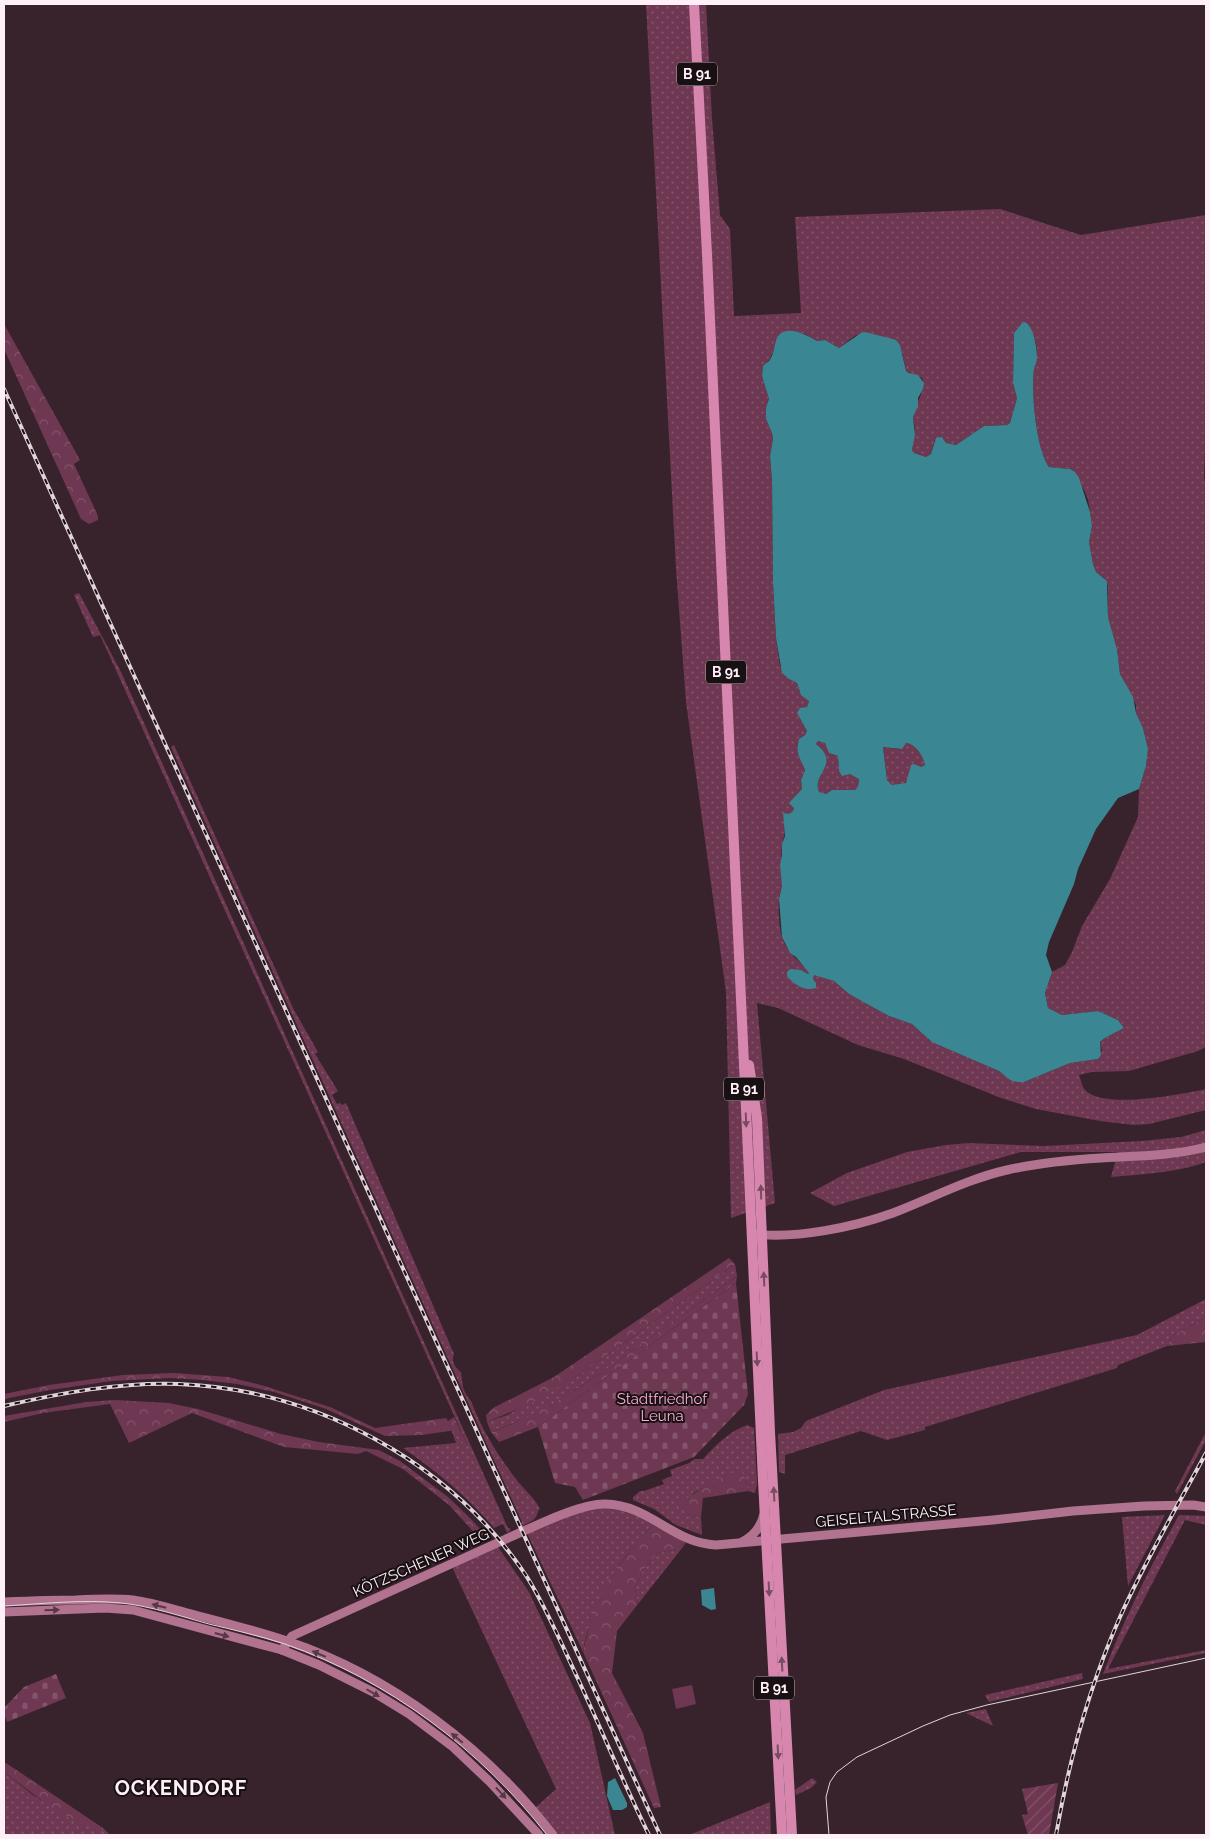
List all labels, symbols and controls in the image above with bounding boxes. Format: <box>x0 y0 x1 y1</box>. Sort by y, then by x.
road number: B 91 <box>677 62 717 86</box>
road number: B 91 <box>706 660 746 684</box>
road number: B 91 <box>724 1078 764 1100</box>
one-way arrow <box>742 1112 750 1128</box>
one-way arrow <box>756 1184 764 1200</box>
one-way arrow <box>760 1271 768 1287</box>
one-way arrow <box>754 1351 762 1367</box>
park label: Stadtfriedhof Leuna <box>617 1390 708 1425</box>
one-way arrow <box>769 1486 777 1502</box>
street label: GEISELTALSTRASSE <box>815 1501 957 1531</box>
street label: KÖTZSCHENER WEG <box>350 1524 492 1601</box>
one-way arrow <box>765 1582 773 1598</box>
one-way arrow <box>151 1602 166 1610</box>
one-way arrow <box>45 1605 61 1613</box>
one-way arrow <box>215 1631 230 1639</box>
one-way arrow <box>311 1650 326 1658</box>
one-way arrow <box>777 1656 785 1672</box>
road number: B 91 <box>754 1676 794 1700</box>
one-way arrow <box>367 1688 380 1697</box>
one-way arrow <box>452 1732 464 1744</box>
one-way arrow <box>774 1744 782 1760</box>
district label: OCKENDORF <box>115 1776 247 1800</box>
one-way arrow <box>495 1786 507 1798</box>

